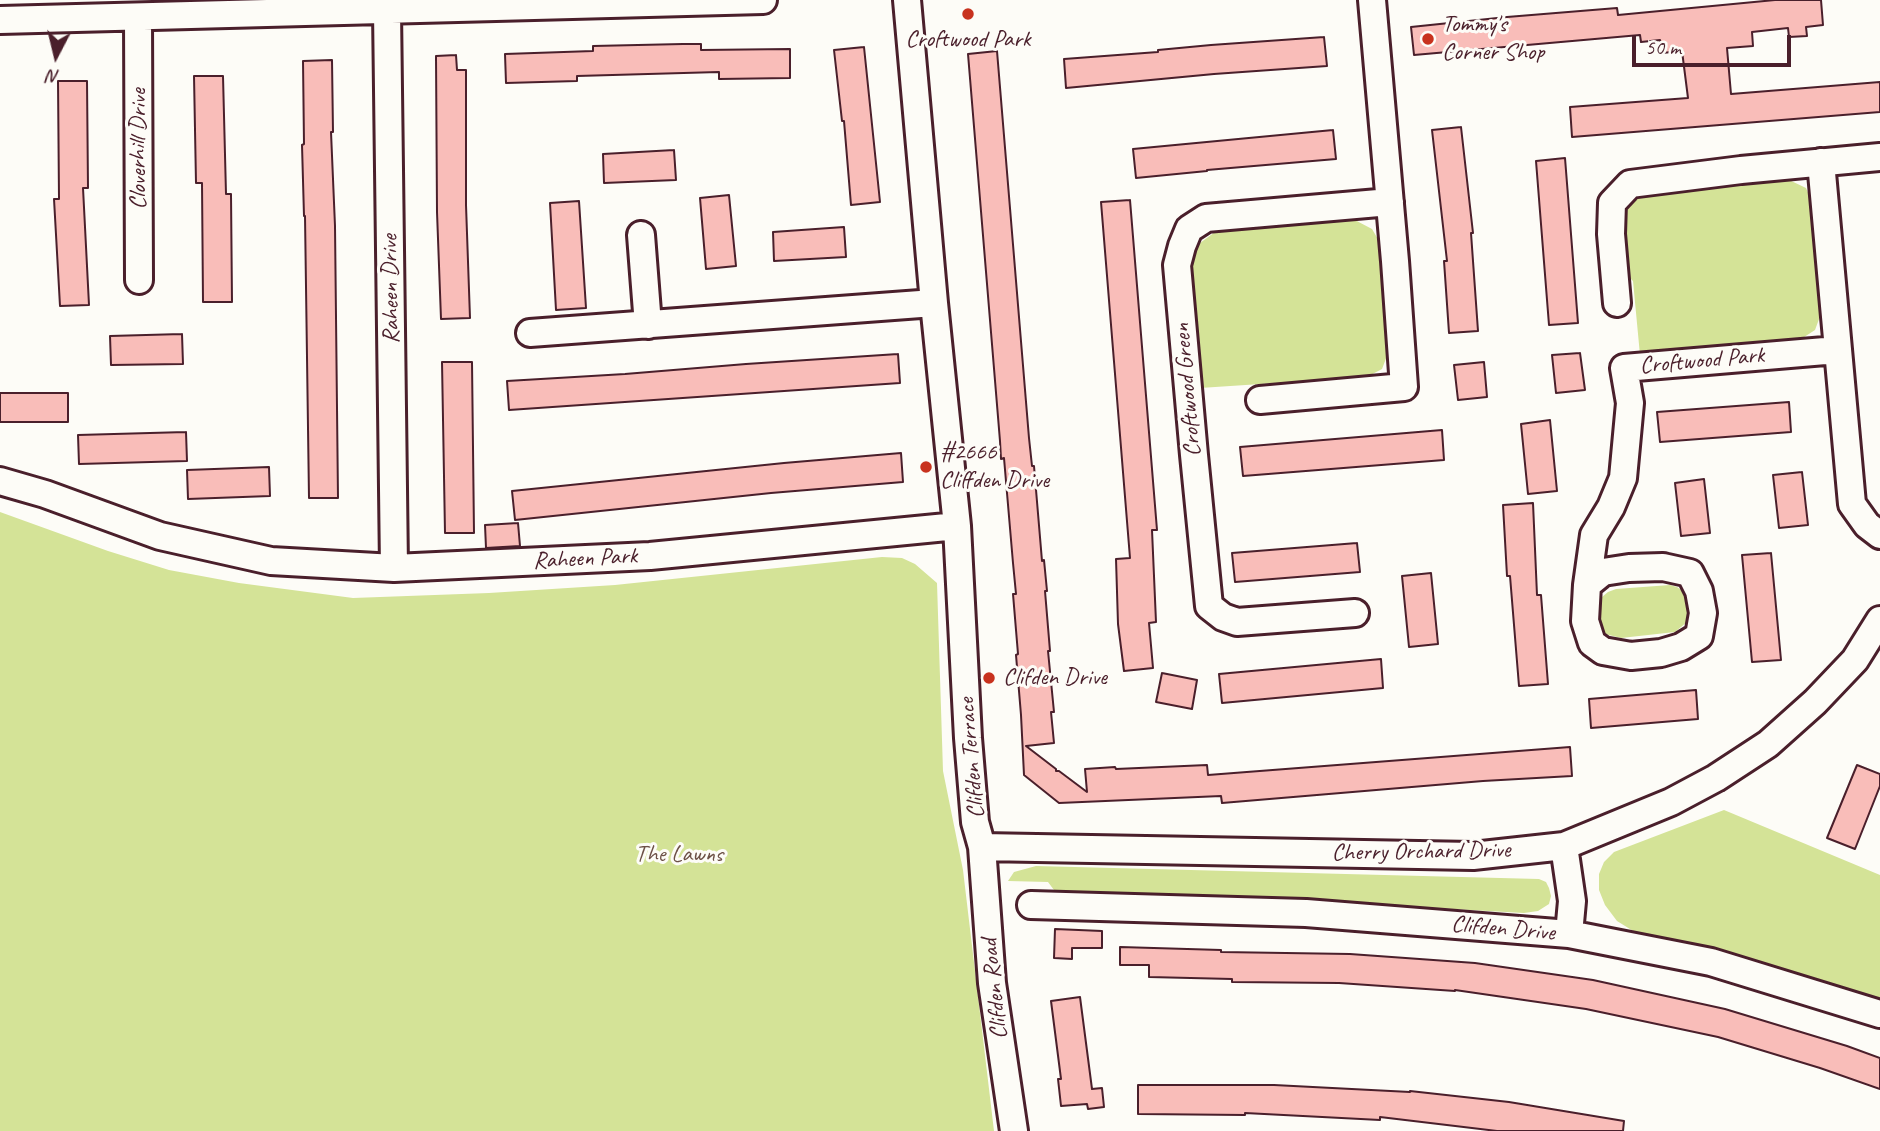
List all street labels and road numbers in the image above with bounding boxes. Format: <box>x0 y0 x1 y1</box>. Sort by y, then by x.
street label: Cloverhill Drive <box>125 88 153 210</box>
street label: Raheen Drive <box>376 234 406 344</box>
street label: Croftwood Green <box>1168 322 1208 458</box>
street label: Croftwood Park <box>1638 341 1766 381</box>
street label: Raheen Park <box>532 542 638 576</box>
street label: Clifden Terrace <box>952 696 992 820</box>
street label: Cherry Orchard Drive <box>1331 836 1511 868</box>
street label: Clifden Drive <box>1450 910 1556 948</box>
street label: Clifden Road <box>975 937 1015 1041</box>

